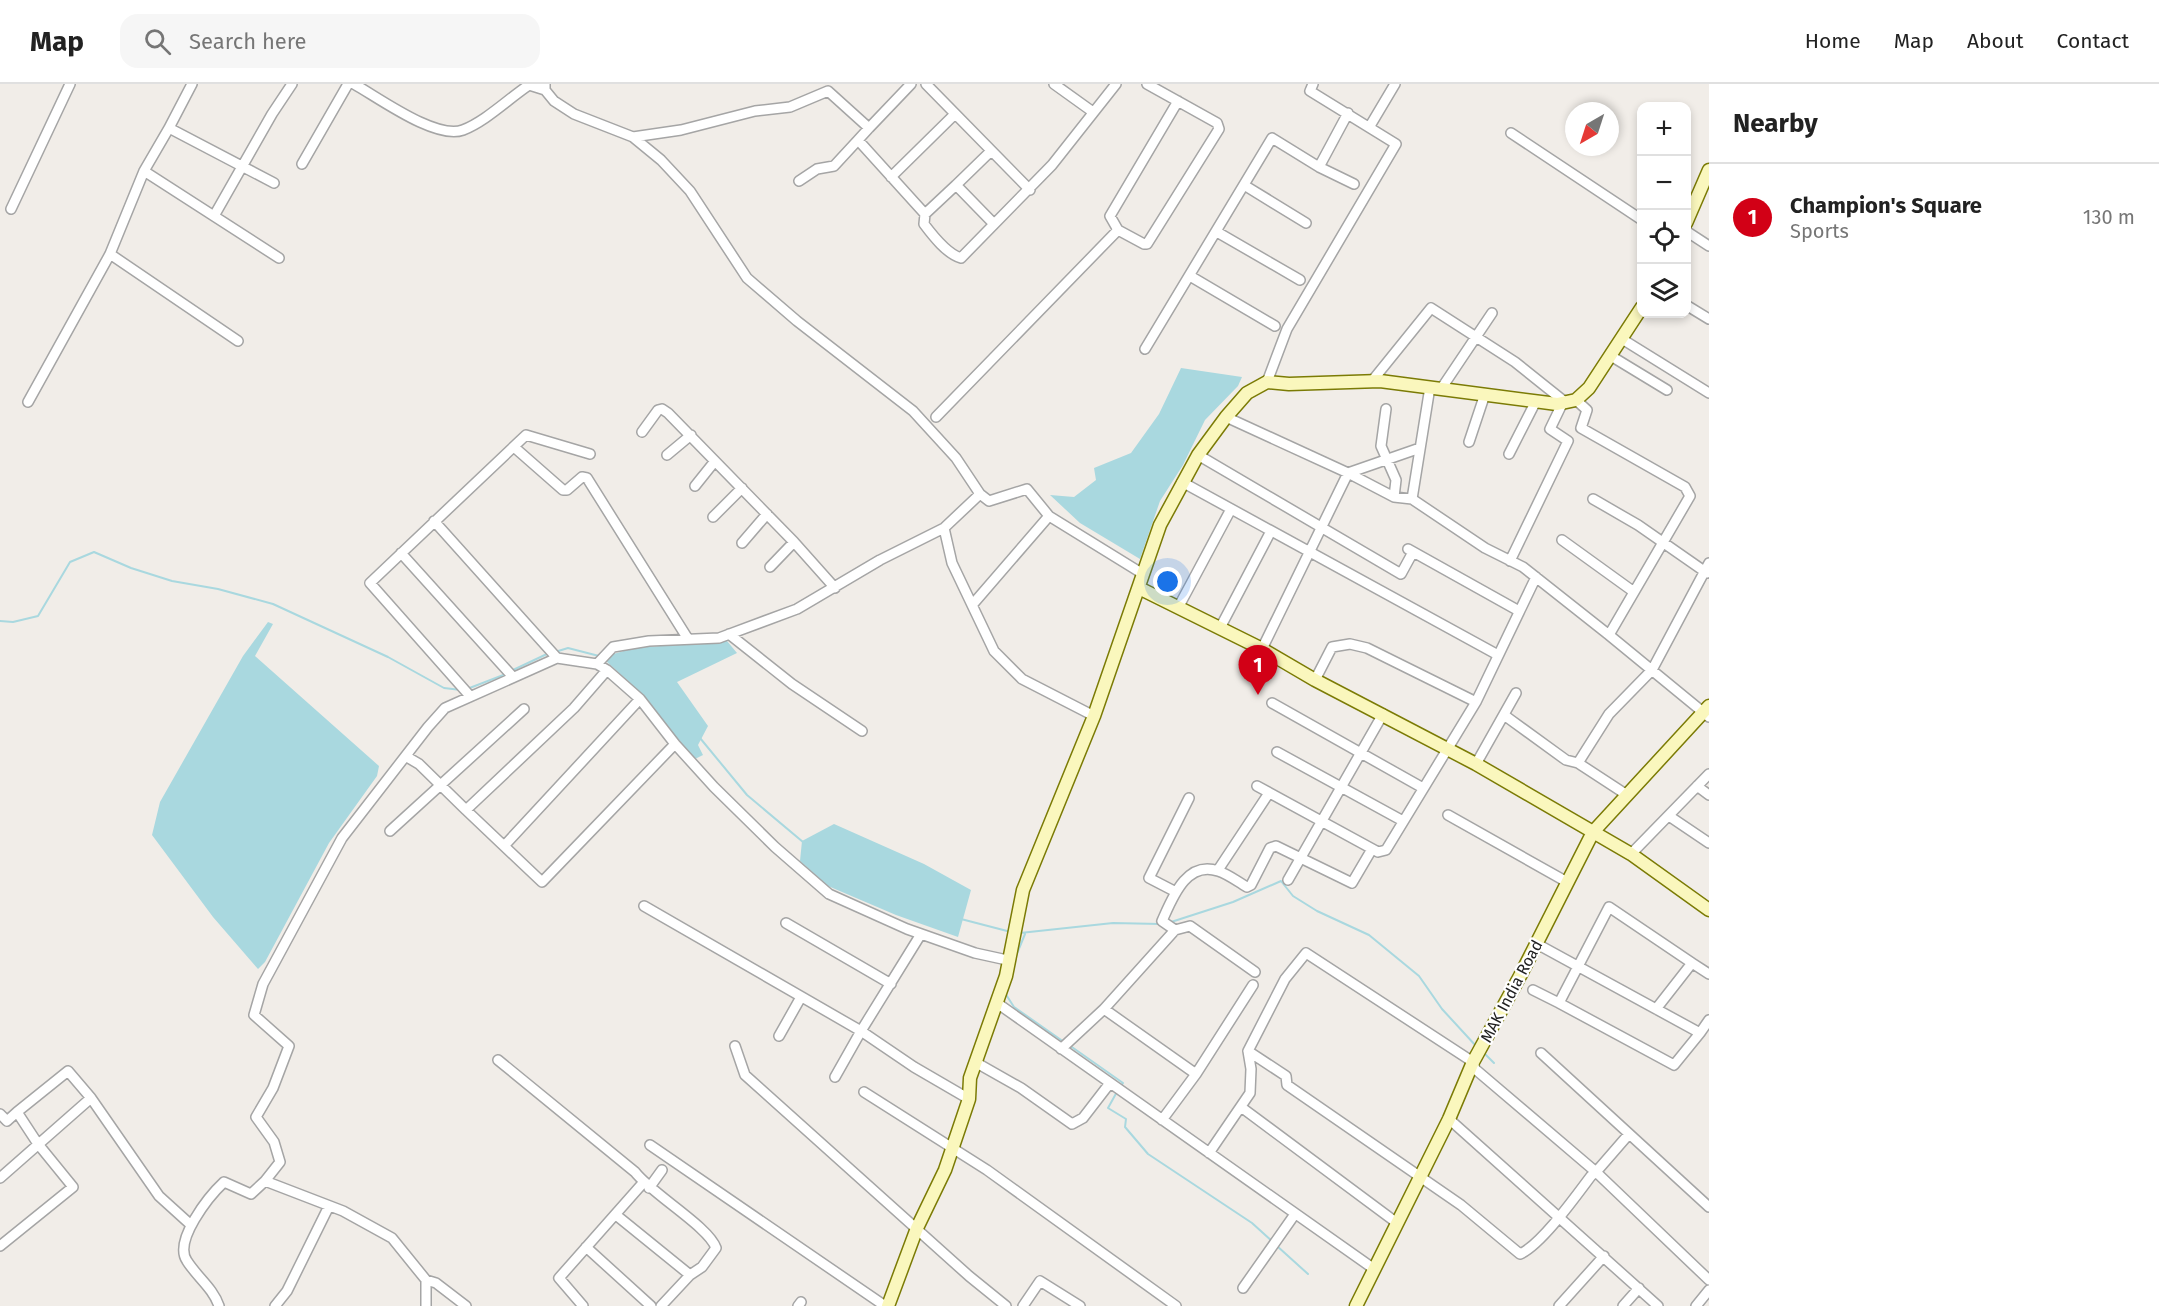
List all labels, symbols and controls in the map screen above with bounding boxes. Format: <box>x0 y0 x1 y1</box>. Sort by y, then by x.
search box <box>120 14 540 68</box>
text: Map <box>30 25 84 58</box>
icon: search <box>141 25 174 58</box>
text: Search here <box>189 28 307 55</box>
text: Home <box>1805 28 1861 54</box>
text: Map <box>1894 28 1934 54</box>
text: About <box>1967 28 2024 54</box>
text: Contact <box>2057 28 2129 54</box>
north arrow <box>1565 102 1619 156</box>
map controls <box>1637 102 1691 318</box>
button: + <box>1637 102 1691 156</box>
text: Nearby <box>1733 108 1818 139</box>
button: − <box>1637 156 1691 210</box>
text: Champion's Square <box>1790 192 1982 219</box>
text: 1 <box>1748 205 1757 229</box>
text: 130 m <box>2083 205 2135 229</box>
button: locate <box>1637 210 1691 264</box>
text: Sports <box>1790 219 1849 243</box>
button: layers <box>1637 264 1691 318</box>
your location <box>1153 567 1182 596</box>
pin: 1 <box>1238 646 1278 695</box>
street label: MAK India Road <box>1476 937 1546 1046</box>

